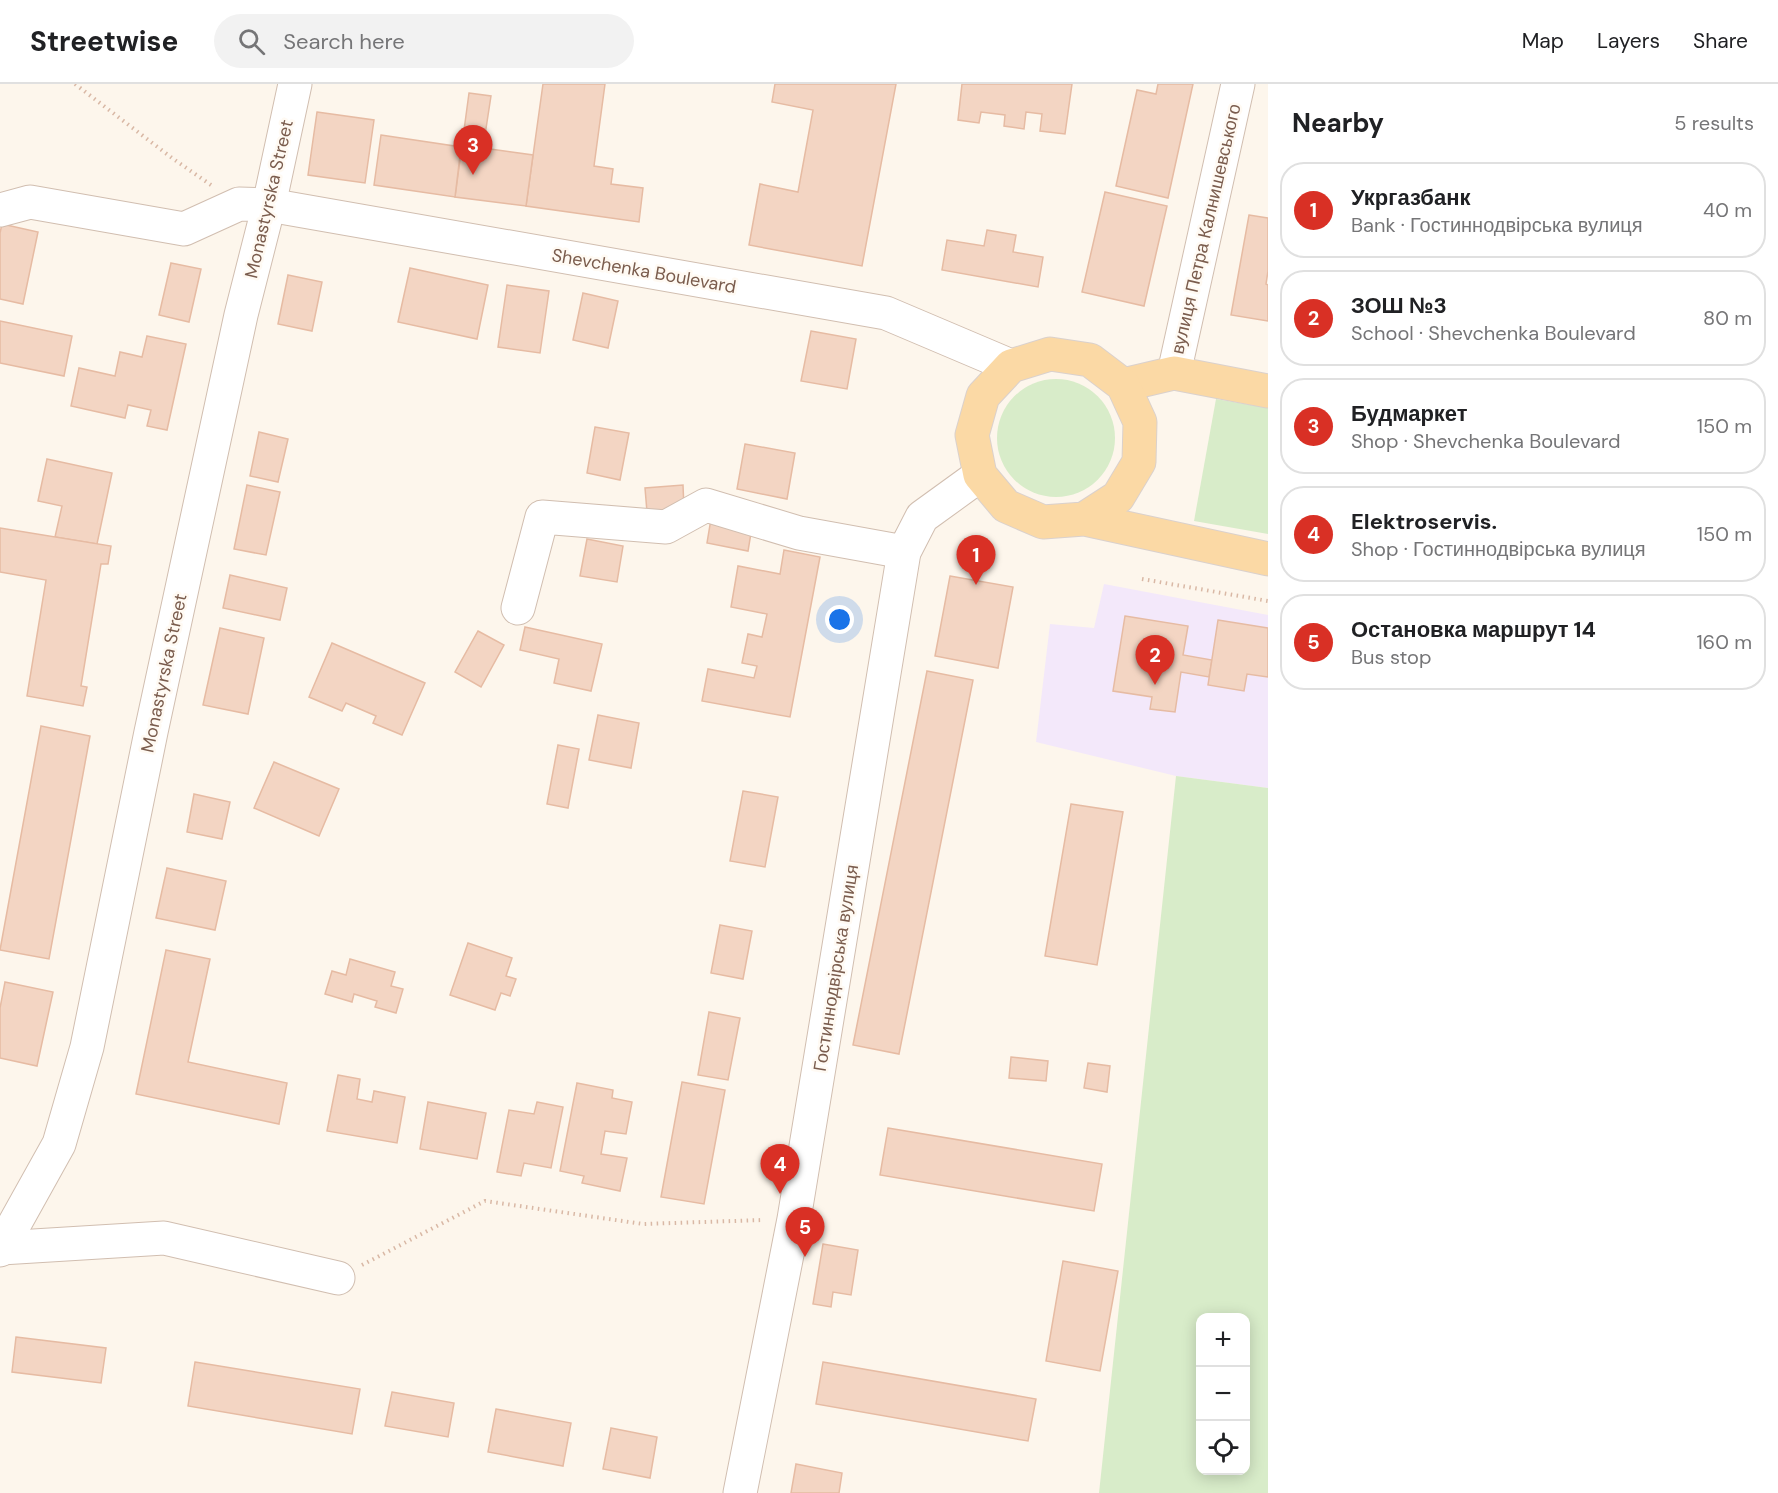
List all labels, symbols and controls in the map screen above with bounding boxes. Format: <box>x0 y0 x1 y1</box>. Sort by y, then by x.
search box <box>214 14 634 68</box>
text: Streetwise <box>30 23 178 60</box>
icon: search <box>235 25 268 58</box>
text: Search here <box>283 27 405 56</box>
text: Map <box>1522 27 1564 55</box>
text: Layers <box>1597 27 1660 55</box>
text: Share <box>1693 27 1748 55</box>
street label: вулиця Петра Калнишевського <box>1166 102 1246 356</box>
text: Nearby <box>1292 106 1384 140</box>
text: 5 results <box>1674 110 1754 136</box>
street label: Monastyrska Street <box>239 117 299 281</box>
pin: 3 <box>454 126 492 175</box>
text: Укргазбанк <box>1351 183 1470 212</box>
text: 1 <box>1310 197 1317 223</box>
text: 40 m <box>1703 197 1752 223</box>
text: Bank · Гостиннодвірська вулиця <box>1351 212 1643 238</box>
street label: Shevchenka Boulevard <box>550 243 738 299</box>
text: ЗОШ №3 <box>1351 291 1447 320</box>
text: 2 <box>1308 305 1319 331</box>
text: 80 m <box>1703 305 1752 331</box>
text: School · Shevchenka Boulevard <box>1351 320 1636 346</box>
text: Будмаркет <box>1351 399 1468 428</box>
text: 3 <box>1307 413 1320 439</box>
text: 150 m <box>1697 413 1752 439</box>
text: Shop · Shevchenka Boulevard <box>1351 428 1620 454</box>
text: Elektroservis. <box>1351 507 1497 536</box>
text: 4 <box>1307 521 1320 547</box>
text: 150 m <box>1697 521 1752 547</box>
pin: 1 <box>956 536 996 585</box>
text: Shop · Гостиннодвірська вулиця <box>1351 536 1646 562</box>
street label: Monastyrska Street <box>135 591 193 755</box>
your location <box>825 605 854 634</box>
text: Остановка маршрут 14 <box>1351 615 1596 644</box>
text: 5 <box>1307 629 1320 655</box>
text: 160 m <box>1696 629 1752 655</box>
pin: 2 <box>1136 636 1174 685</box>
text: Bus stop <box>1351 644 1431 670</box>
street label: Гостиннодвірська вулиця <box>808 863 864 1073</box>
pin: 4 <box>760 1144 800 1194</box>
pin: 5 <box>786 1208 824 1257</box>
map controls <box>1196 1313 1250 1475</box>
button: + <box>1196 1313 1250 1367</box>
button: − <box>1196 1367 1250 1421</box>
button: locate <box>1196 1421 1250 1475</box>

